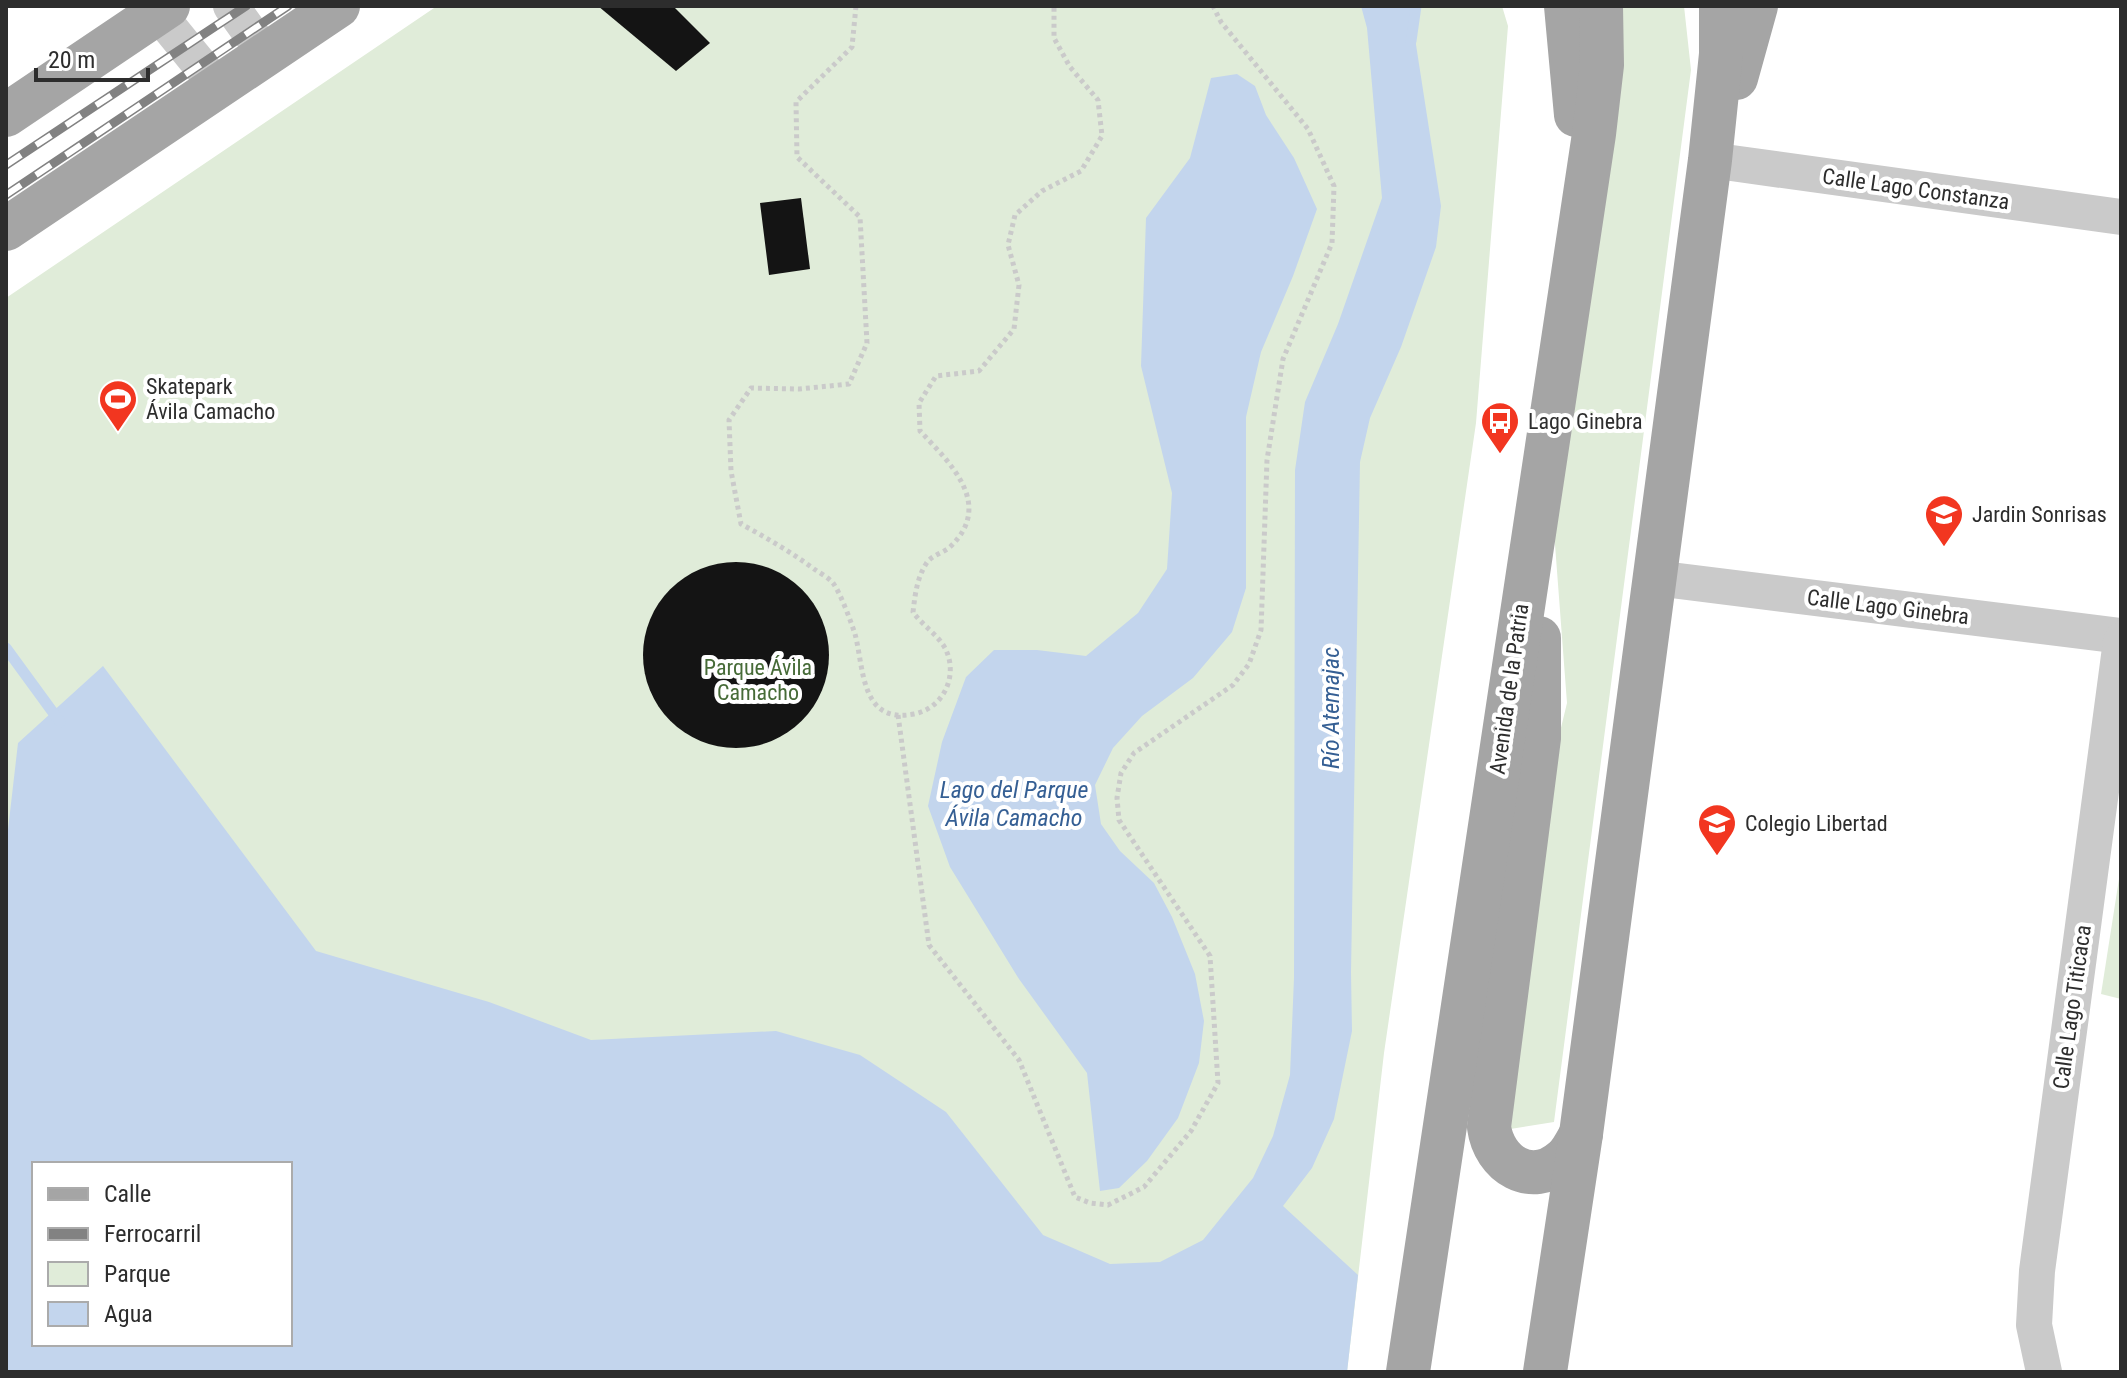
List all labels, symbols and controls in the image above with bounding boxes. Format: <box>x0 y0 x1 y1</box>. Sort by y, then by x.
scale bar <box>36 32 148 82</box>
text: 20 m <box>48 46 95 74</box>
street label: Calle Lago Constanza <box>1821 164 2011 214</box>
place label: Skatepark Ávila Camacho <box>146 374 275 424</box>
sports icon: Skatepark Ávila Camacho <box>97 378 139 433</box>
bus stop icon: Lago Ginebra <box>1479 400 1521 455</box>
place label: Lago Ginebra <box>1528 409 1643 434</box>
school or university icon: Jardin Sonrisas <box>1923 493 1965 548</box>
place label: Jardin Sonrisas <box>1972 502 2107 527</box>
street label: Calle Lago Ginebra <box>1806 585 1970 629</box>
street label: Avenida de la Patria <box>1485 602 1533 776</box>
water label: Río Atemajac <box>1317 647 1345 769</box>
park label: Parque Ávila Camacho <box>704 655 812 705</box>
water label: Lago del Parque Ávila Camacho <box>940 776 1088 832</box>
school or university icon: Colegio Libertad <box>1696 802 1738 857</box>
place label: Colegio Libertad <box>1745 811 1888 836</box>
street label: Calle Lago Titicaca <box>2048 923 2096 1091</box>
legend <box>32 1162 292 1346</box>
text: Calle <box>104 1180 151 1208</box>
text: Ferrocarril <box>104 1220 201 1248</box>
text: Parque <box>104 1260 171 1288</box>
text: Agua <box>104 1300 153 1328</box>

